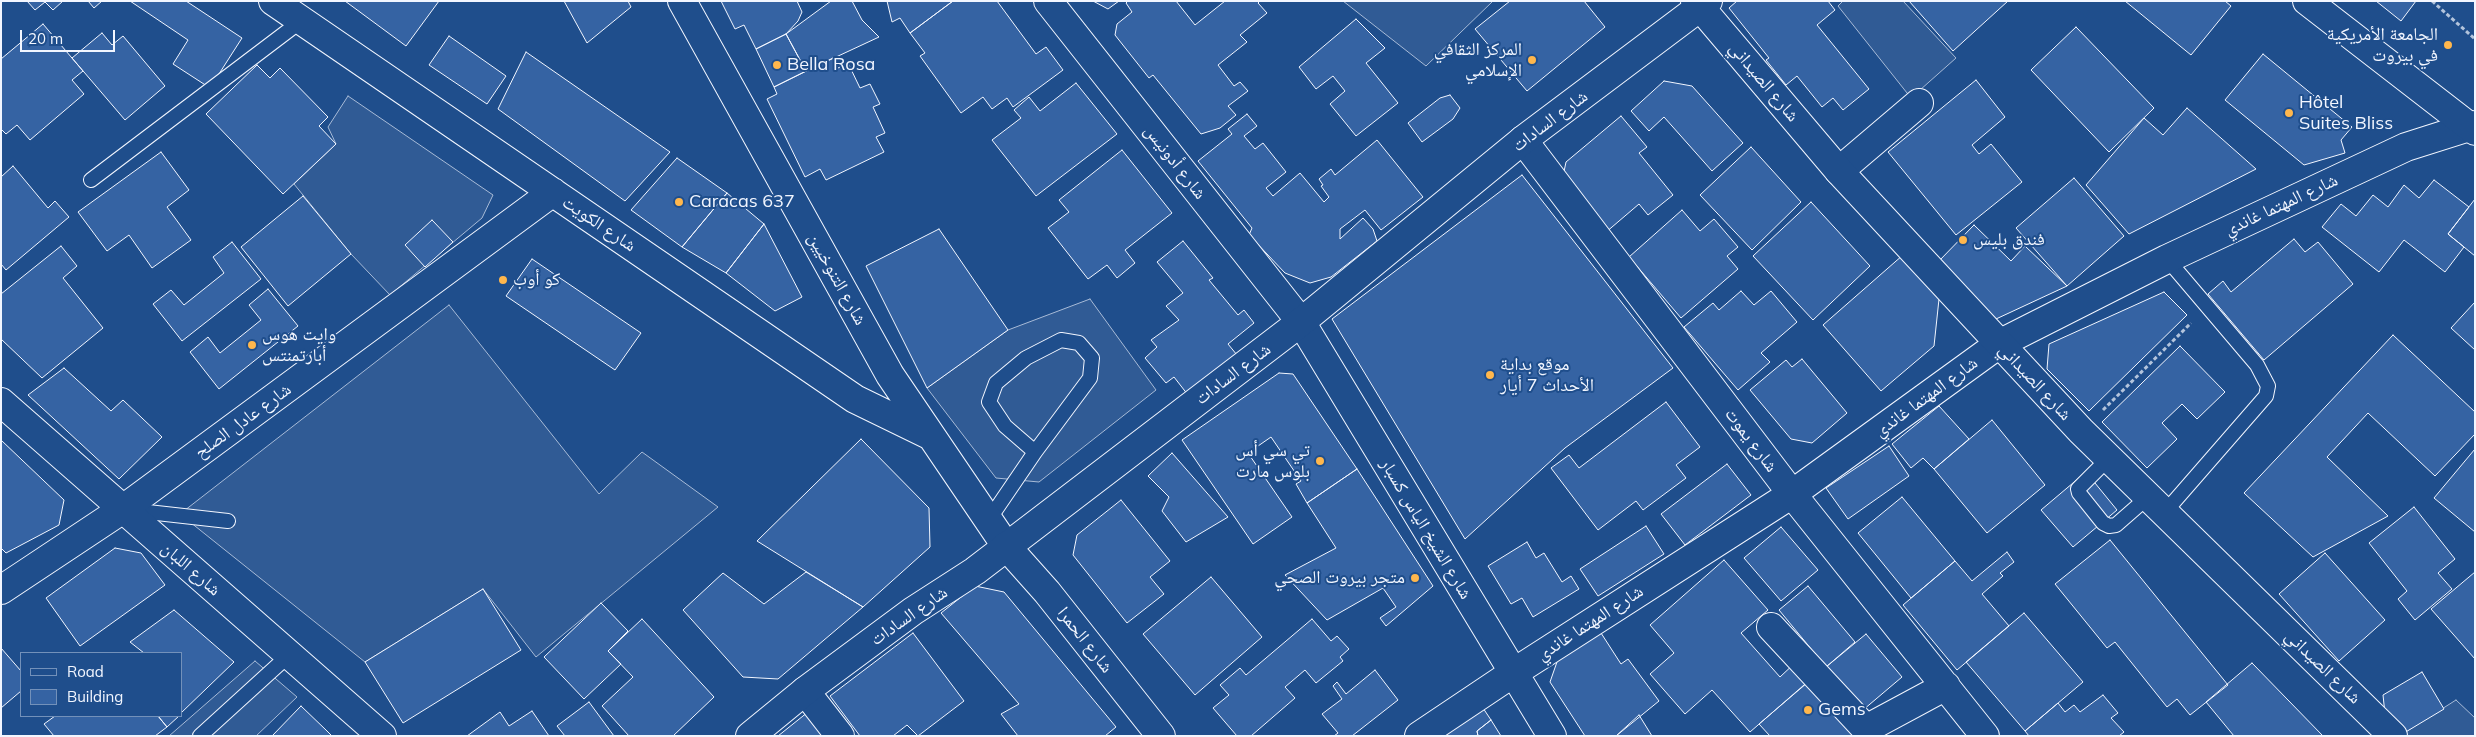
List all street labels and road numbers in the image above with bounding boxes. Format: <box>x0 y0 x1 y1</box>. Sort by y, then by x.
street label: شارع الصيداني <box>1724 38 1804 126</box>
street label: شارع السادات <box>1508 86 1592 156</box>
street label: شارع أدونيس <box>1139 120 1211 204</box>
street label: شارع المهتما غاندي <box>2221 169 2341 241</box>
street label: شارع الكويت <box>558 191 640 257</box>
street label: شارع التنوخيين <box>803 229 871 329</box>
street label: شارع السادات <box>1191 339 1275 409</box>
street label: شارع الصيداني <box>1994 339 2076 425</box>
street label: شارع المهتما غاندي <box>1870 352 1982 442</box>
street label: شارع عادل الصلح <box>191 379 295 463</box>
street label: شارع يموت <box>1720 404 1782 476</box>
street label: شارع الشيخ الياس كسبار <box>1375 455 1477 603</box>
street label: شارع اللبان <box>157 537 225 601</box>
street label: شارع المهتما غاندي <box>1533 581 1647 665</box>
street label: شارع السادات <box>866 582 952 650</box>
street label: شارع الحمرا <box>1052 603 1118 677</box>
street label: شارع الصيداني <box>2280 625 2366 709</box>

